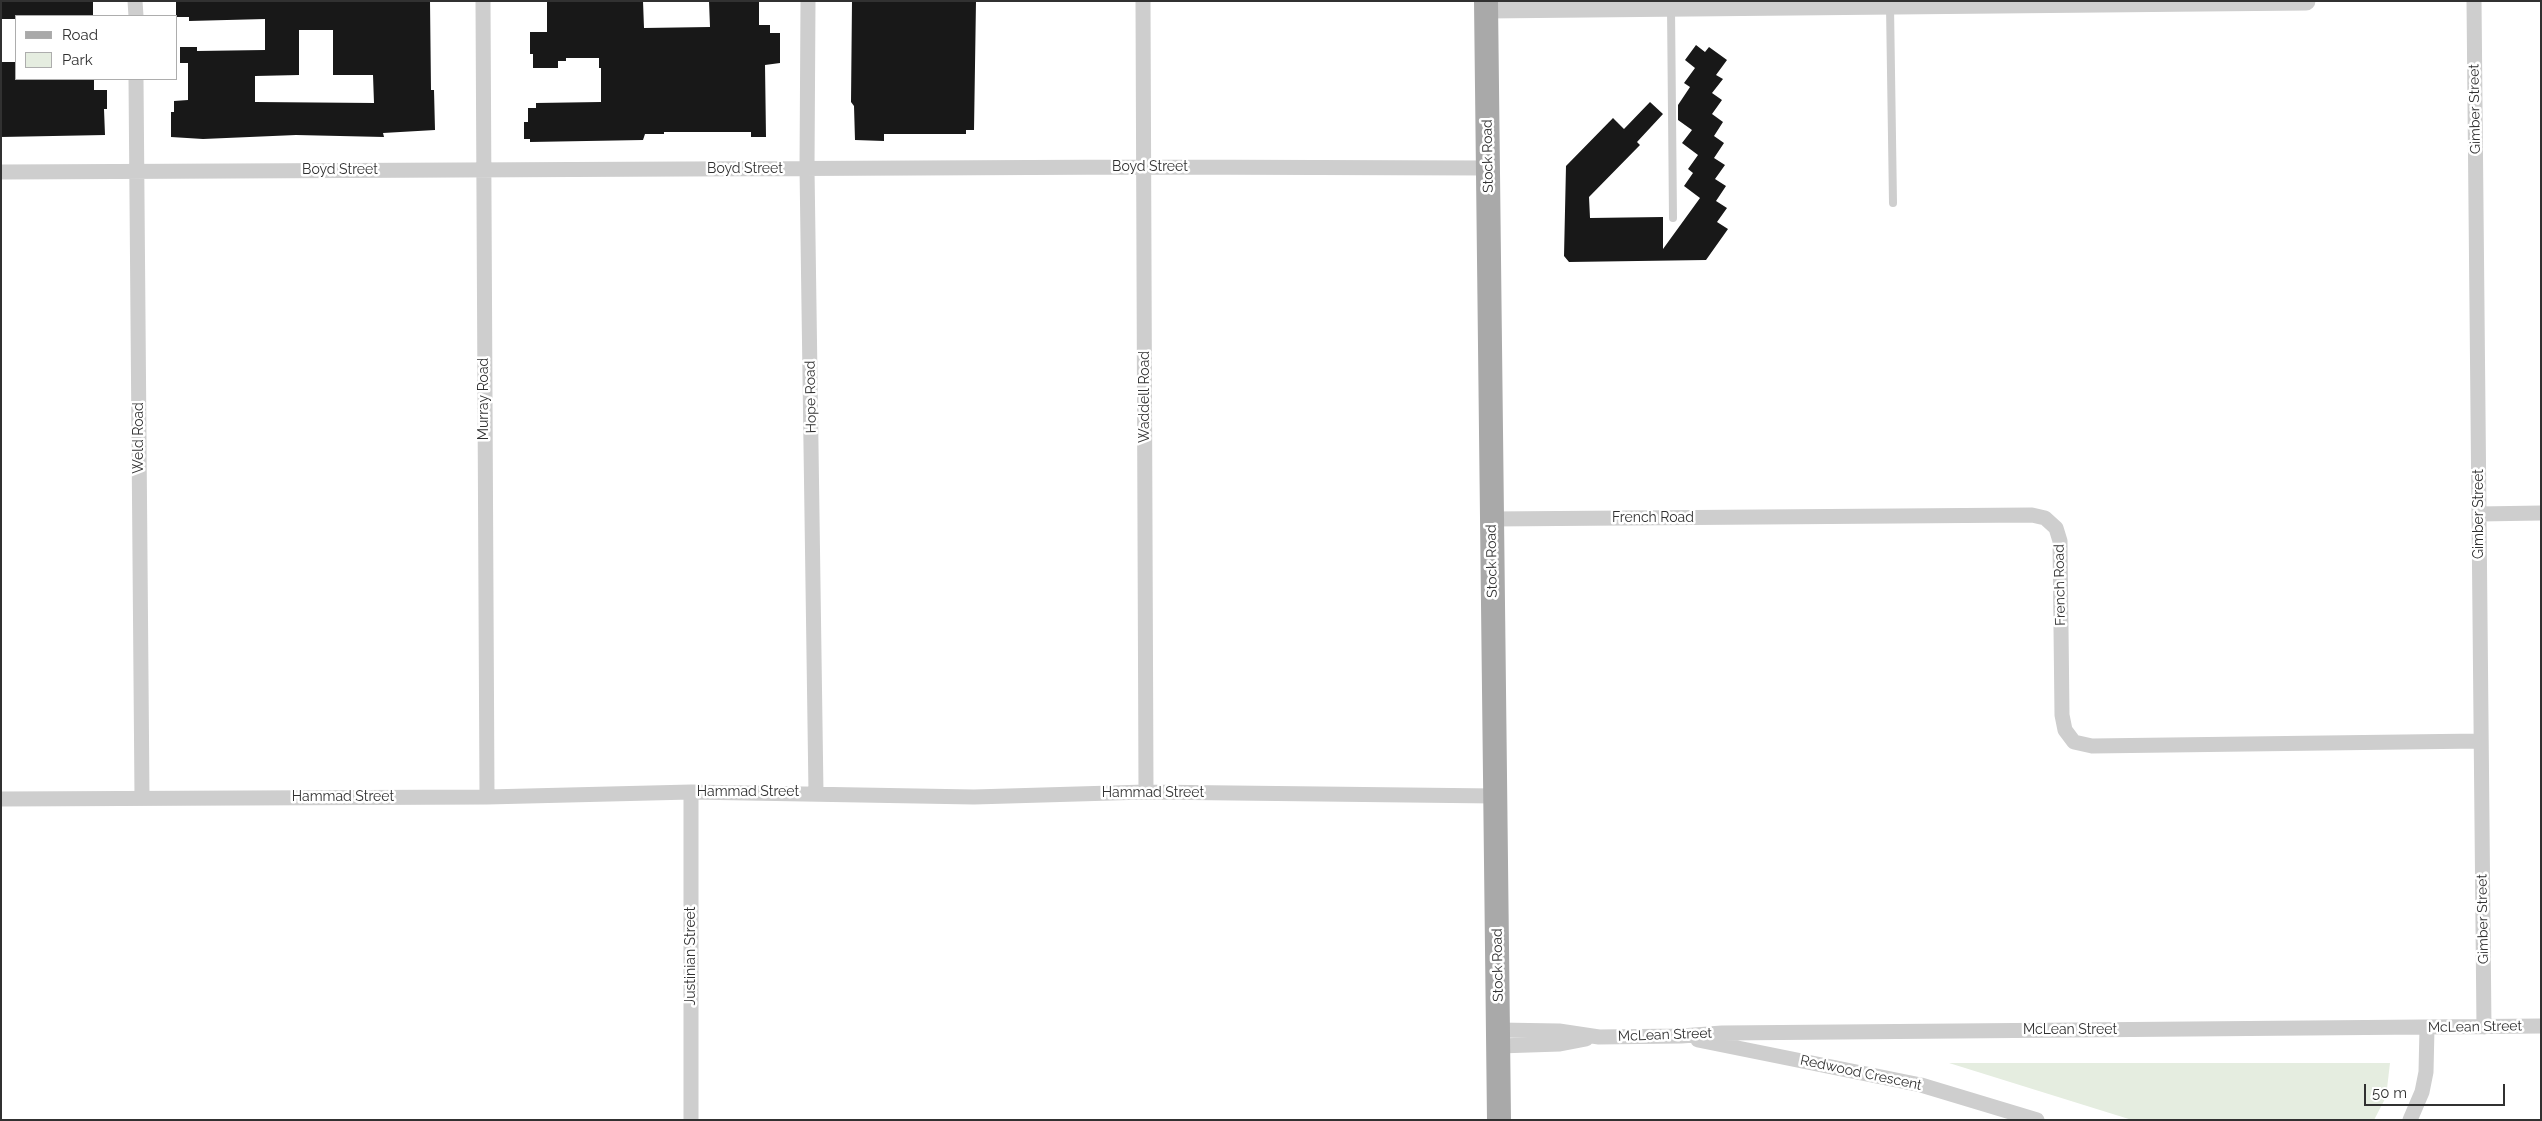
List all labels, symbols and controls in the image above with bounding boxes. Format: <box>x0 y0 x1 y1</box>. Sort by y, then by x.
legend <box>15 15 178 80</box>
text: Road <box>62 26 98 44</box>
text: Park <box>62 51 93 69</box>
street label: Gimber Street <box>2466 64 2484 154</box>
street label: Stock Road <box>1479 119 1497 193</box>
street label: Boyd Street <box>1112 159 1188 175</box>
street label: Boyd Street <box>707 161 783 177</box>
street label: Boyd Street <box>302 162 378 178</box>
street label: Waddell Road <box>1137 351 1153 443</box>
street label: Murray Road <box>476 358 492 440</box>
street label: Hope Road <box>802 361 820 433</box>
street label: Weld Road <box>131 402 147 474</box>
street label: Gimber Street <box>2471 469 2487 559</box>
street label: French Road <box>1612 510 1694 526</box>
street label: Stock Road <box>1483 524 1501 598</box>
street label: French Road <box>2051 544 2069 626</box>
street label: Hammad Street <box>697 784 799 800</box>
street label: Hammad Street <box>1102 785 1204 801</box>
street label: Hammad Street <box>292 789 394 805</box>
street label: Gimber Street <box>2474 874 2492 964</box>
street label: Justinian Street <box>683 907 699 1005</box>
street label: Stock Road <box>1489 928 1507 1002</box>
street label: McLean Street <box>2428 1018 2522 1036</box>
street label: McLean Street <box>2023 1022 2117 1038</box>
street label: McLean Street <box>1618 1025 1712 1045</box>
street label: Redwood Crescent <box>1799 1052 1923 1094</box>
scale bar <box>2367 1074 2508 1106</box>
text: 50 m <box>2372 1084 2407 1102</box>

